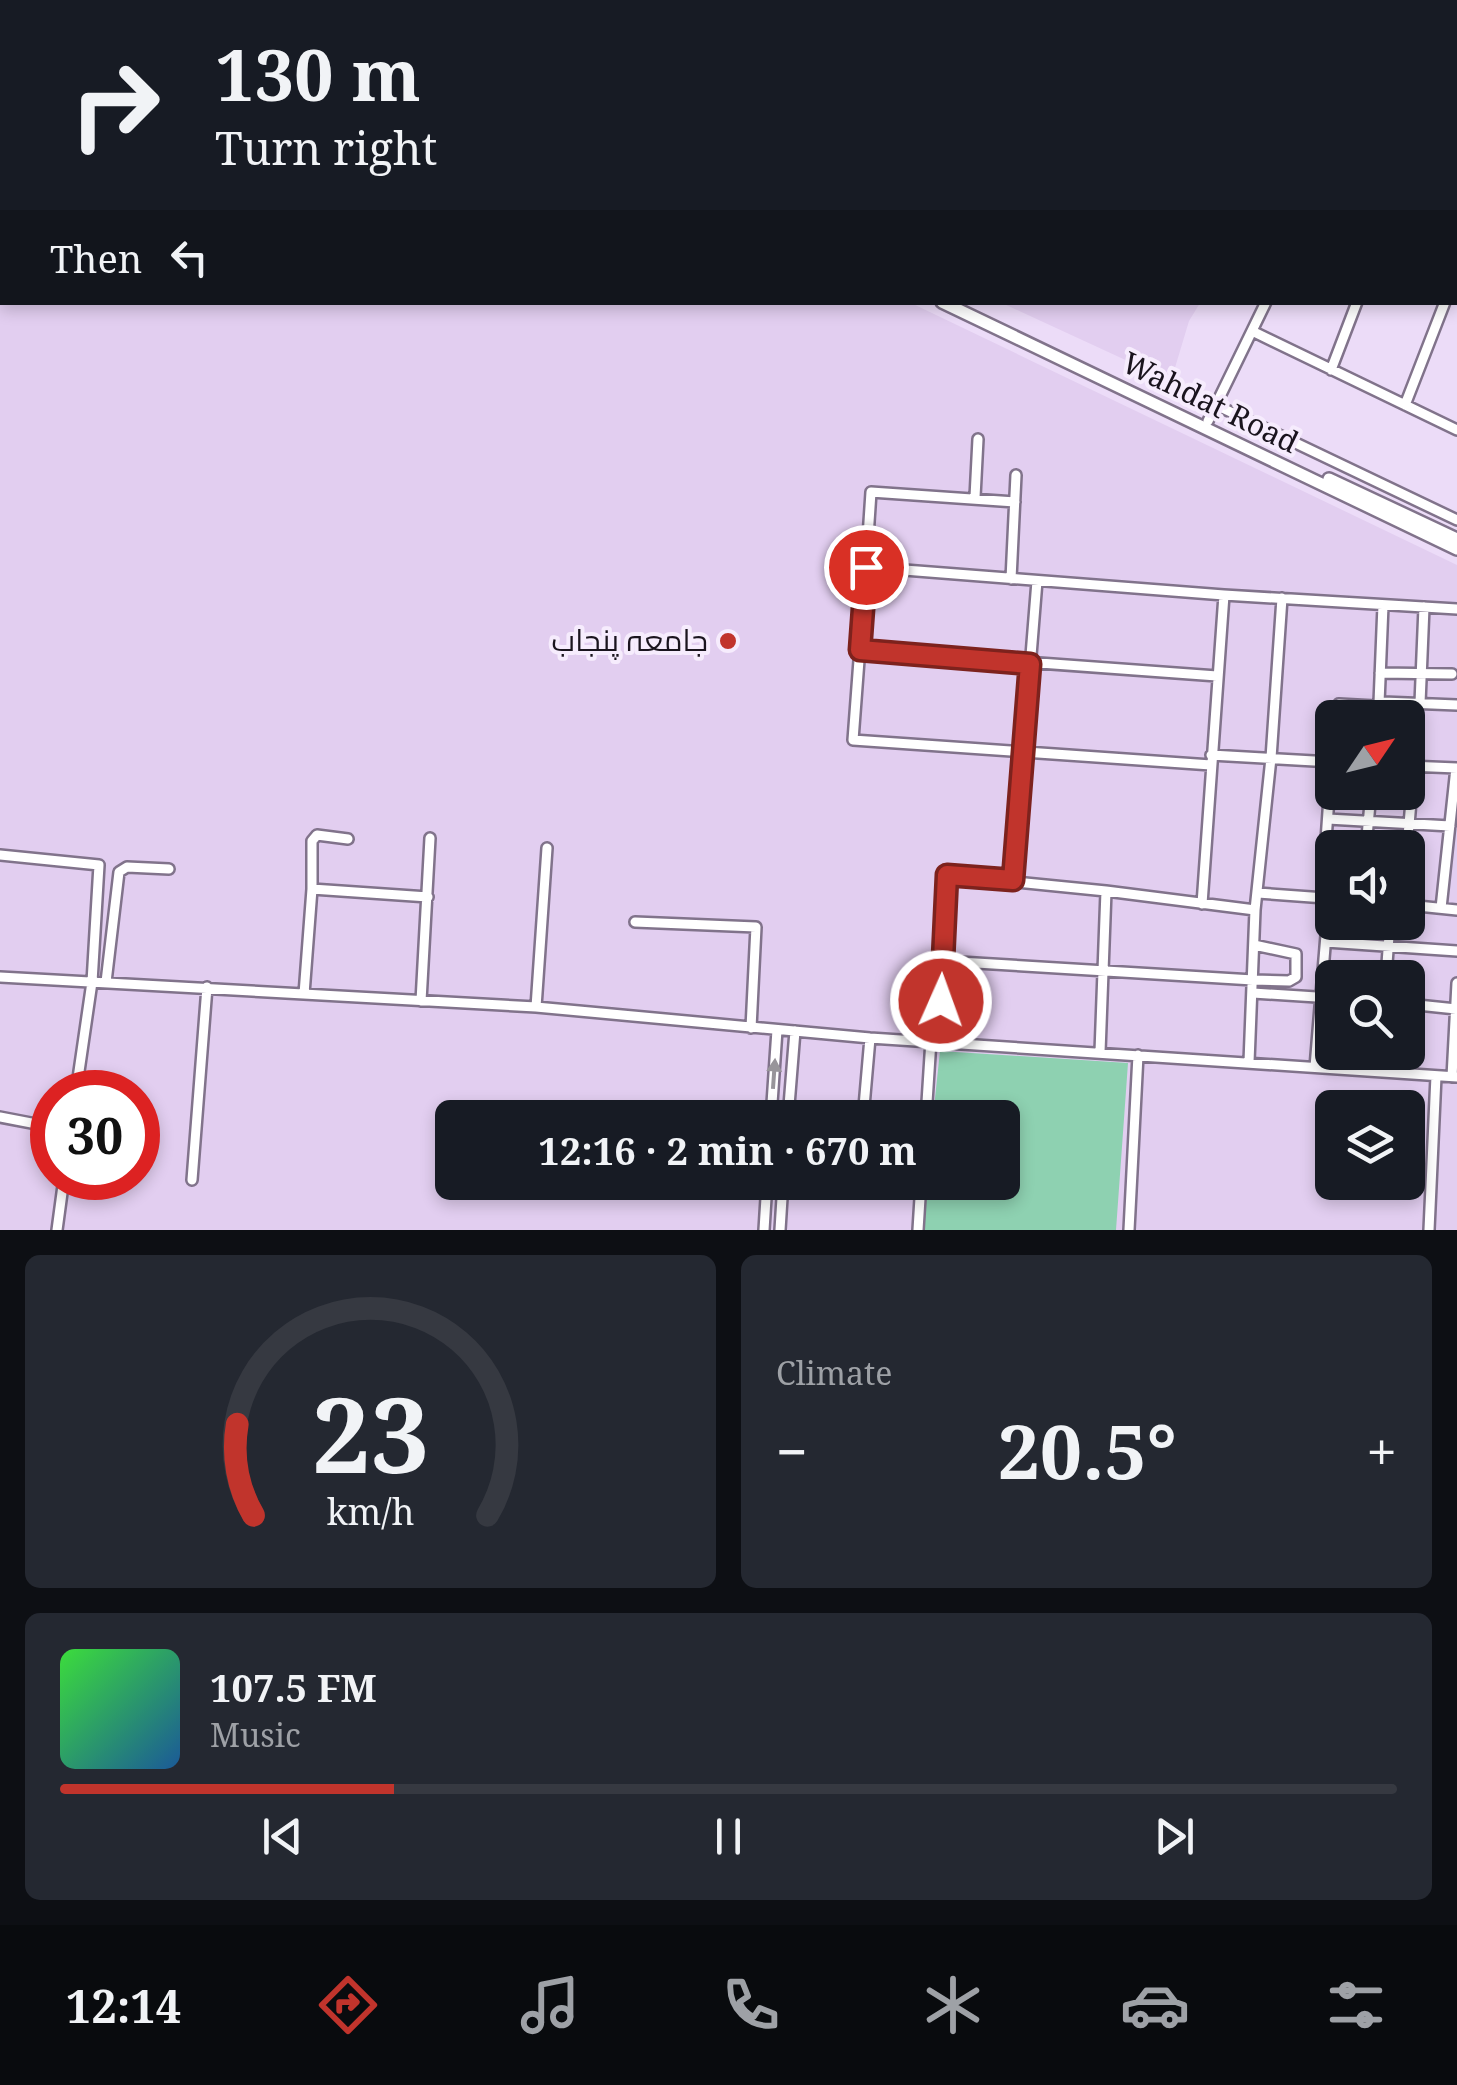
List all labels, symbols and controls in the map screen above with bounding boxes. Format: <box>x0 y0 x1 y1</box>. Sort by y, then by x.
text: 130 m <box>215 26 421 122</box>
icon: right <box>50 40 180 170</box>
text: Turn right <box>215 117 437 178</box>
icon: left <box>162 230 217 285</box>
text: Then <box>50 232 142 284</box>
street label: Wahdat Road <box>1116 341 1306 462</box>
pin <box>824 525 909 610</box>
icon: arrive <box>839 540 894 595</box>
place label: جامعہ پنجاب <box>552 619 708 660</box>
marker: جامعہ پنجاب <box>717 630 739 652</box>
north arrow <box>1315 700 1425 810</box>
map controls <box>1315 700 1425 1200</box>
button: sound <box>1315 830 1425 940</box>
position arrow <box>889 949 993 1053</box>
button: search <box>1315 960 1425 1070</box>
one-way arrow <box>766 1057 782 1089</box>
speed limit sign: 30 <box>30 1070 160 1200</box>
button: layers <box>1315 1090 1425 1200</box>
text: 12:16 · 2 min · 670 m <box>538 1124 917 1176</box>
text: Climate <box>776 1351 892 1394</box>
text: 23 <box>312 1362 429 1503</box>
text: 20.5° <box>997 1399 1177 1501</box>
text: − <box>776 1413 808 1488</box>
text: + <box>1366 1413 1397 1488</box>
text: km/h <box>327 1487 414 1535</box>
text: 107.5 FM <box>210 1661 377 1713</box>
text: Music <box>210 1713 301 1756</box>
icon: previous <box>255 1809 310 1864</box>
icon: pause <box>701 1809 756 1864</box>
icon: next <box>1147 1809 1202 1864</box>
icon: directions <box>313 1970 383 2040</box>
icon: music <box>515 1970 585 2040</box>
icon: phone <box>716 1970 786 2040</box>
icon: climate <box>918 1970 988 2040</box>
icon: car <box>1120 1970 1190 2040</box>
icon: filters <box>1321 1970 1391 2040</box>
text: 12:14 <box>66 1975 181 2036</box>

